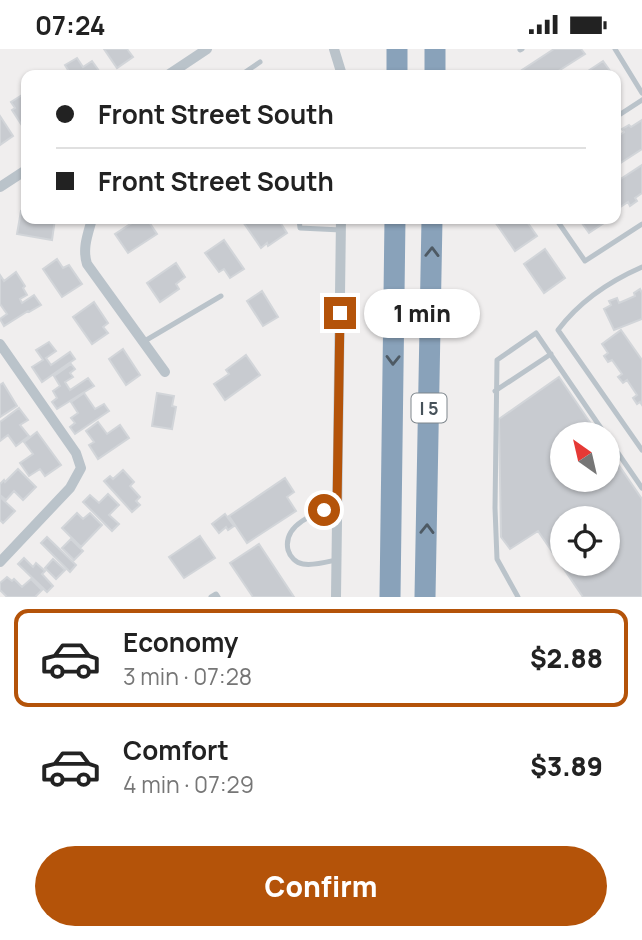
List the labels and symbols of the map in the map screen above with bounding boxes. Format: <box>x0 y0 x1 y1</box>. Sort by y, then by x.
one-way arrow <box>424 247 439 258</box>
callout: 1 min <box>364 289 480 337</box>
route end <box>324 297 356 329</box>
one-way arrow <box>385 356 401 366</box>
road number: I 5 <box>412 393 446 423</box>
north arrow <box>550 422 620 492</box>
route start <box>308 494 340 526</box>
one-way arrow <box>419 523 434 534</box>

